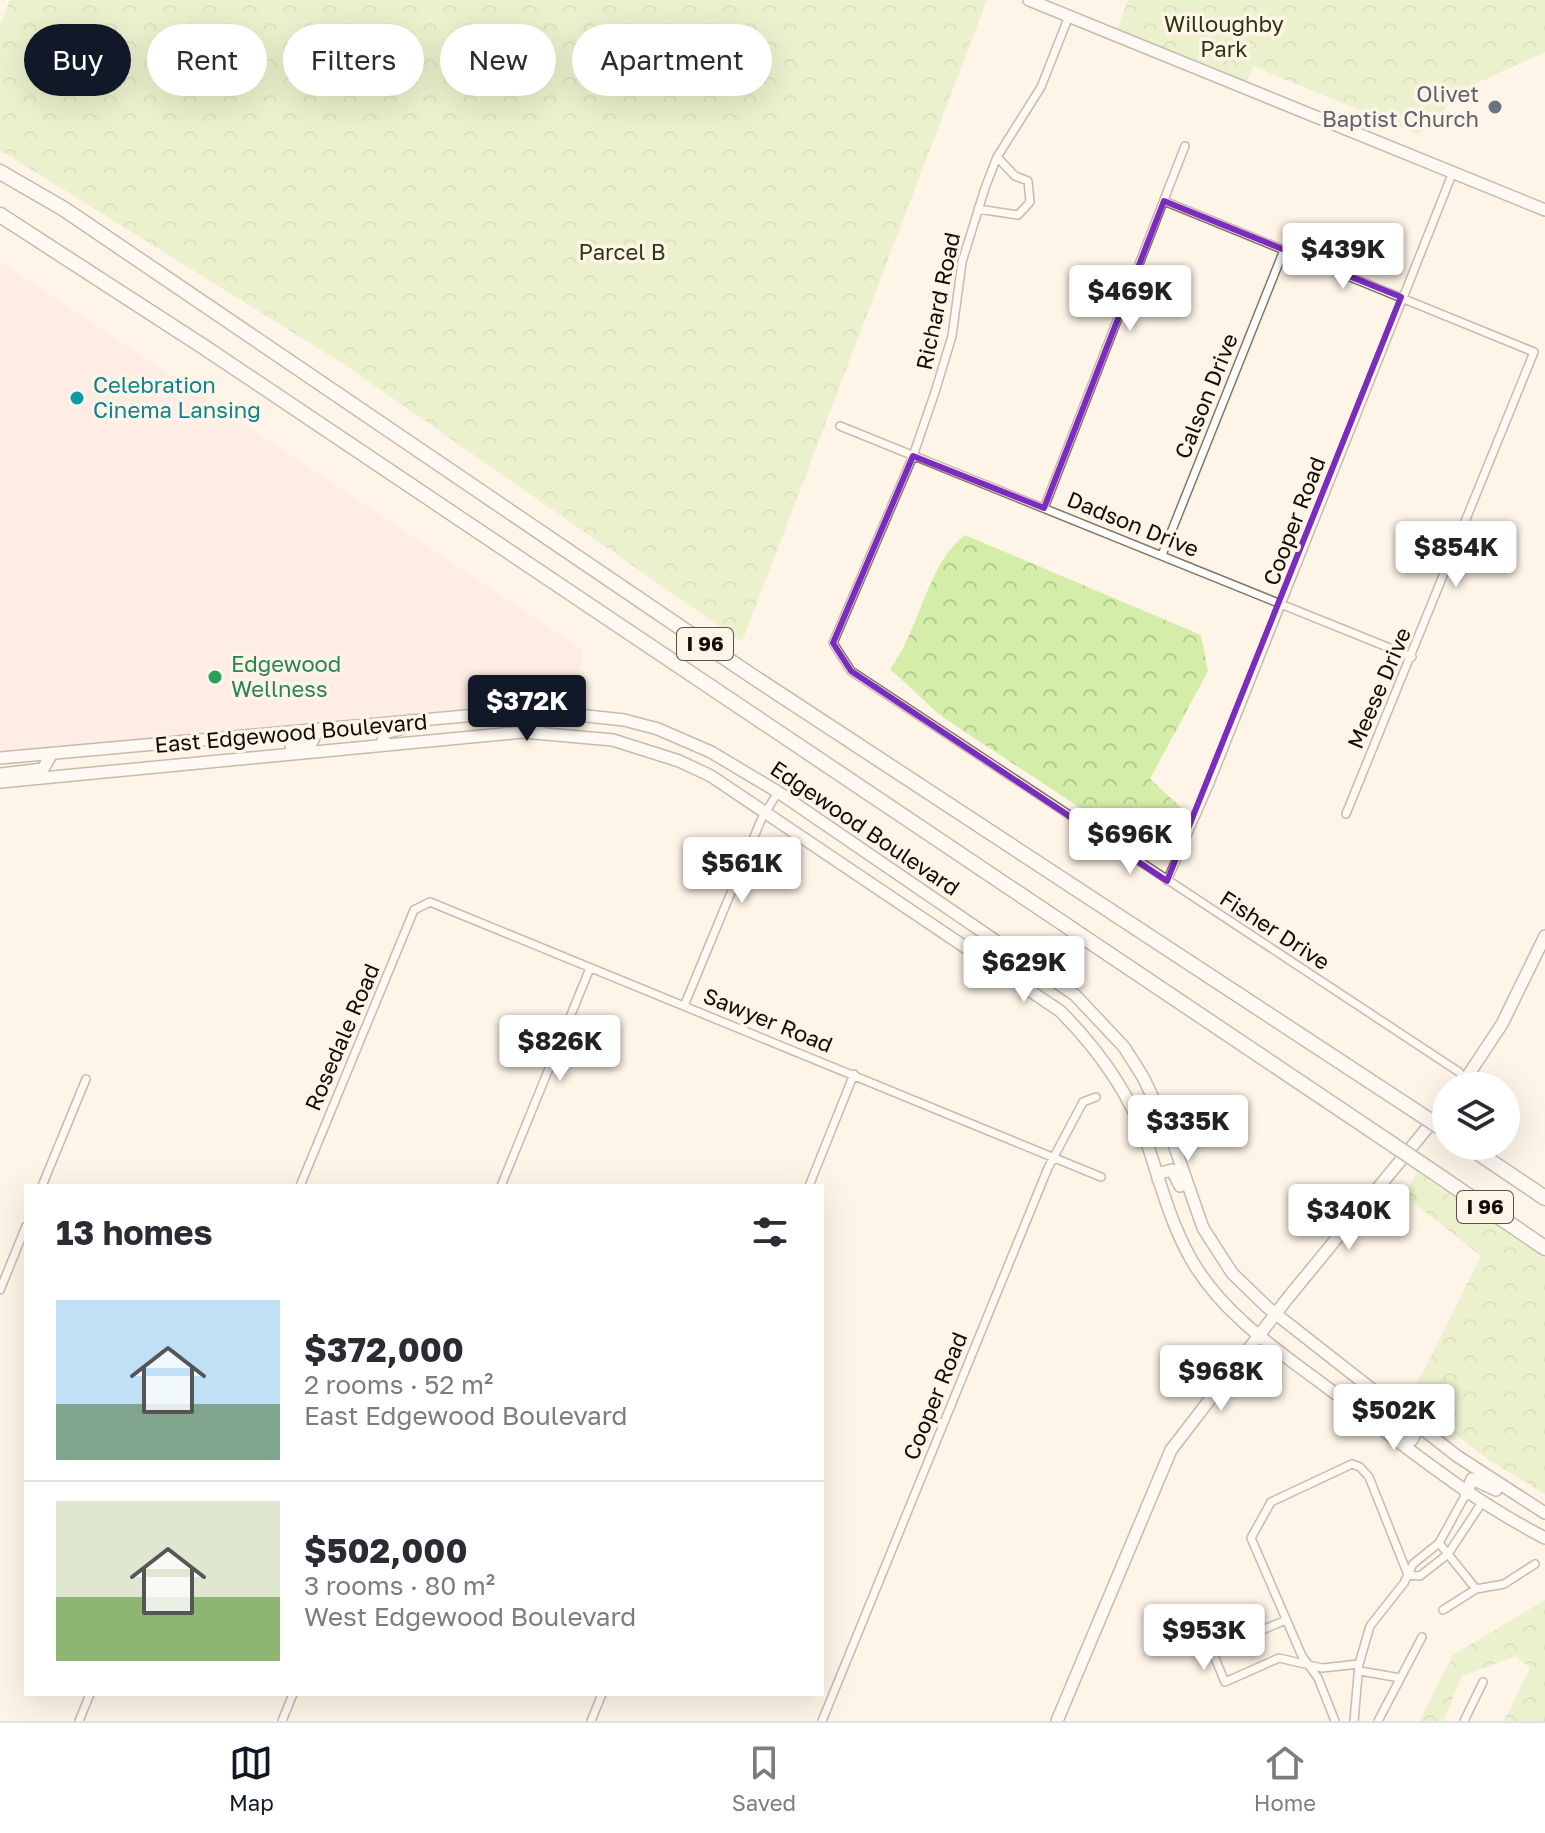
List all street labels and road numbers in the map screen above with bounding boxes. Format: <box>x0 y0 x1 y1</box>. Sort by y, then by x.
street label: Richard Road <box>910 230 965 372</box>
street label: Calson Drive <box>1168 329 1243 462</box>
street label: Cooper Road <box>1257 453 1330 589</box>
street label: Dadson Drive <box>1063 485 1203 562</box>
street label: Meese Drive <box>1341 623 1416 752</box>
road number: I 96 <box>677 628 733 660</box>
street label: East Edgewood Boulevard <box>153 707 429 758</box>
street label: Edgewood Boulevard <box>766 754 965 901</box>
street label: Fisher Drive <box>1215 884 1335 975</box>
street label: Rosedale Road <box>298 959 385 1114</box>
street label: Sawyer Road <box>700 981 837 1058</box>
road number: I 96 <box>1457 1191 1513 1223</box>
street label: Cooper Road <box>897 1328 972 1464</box>

